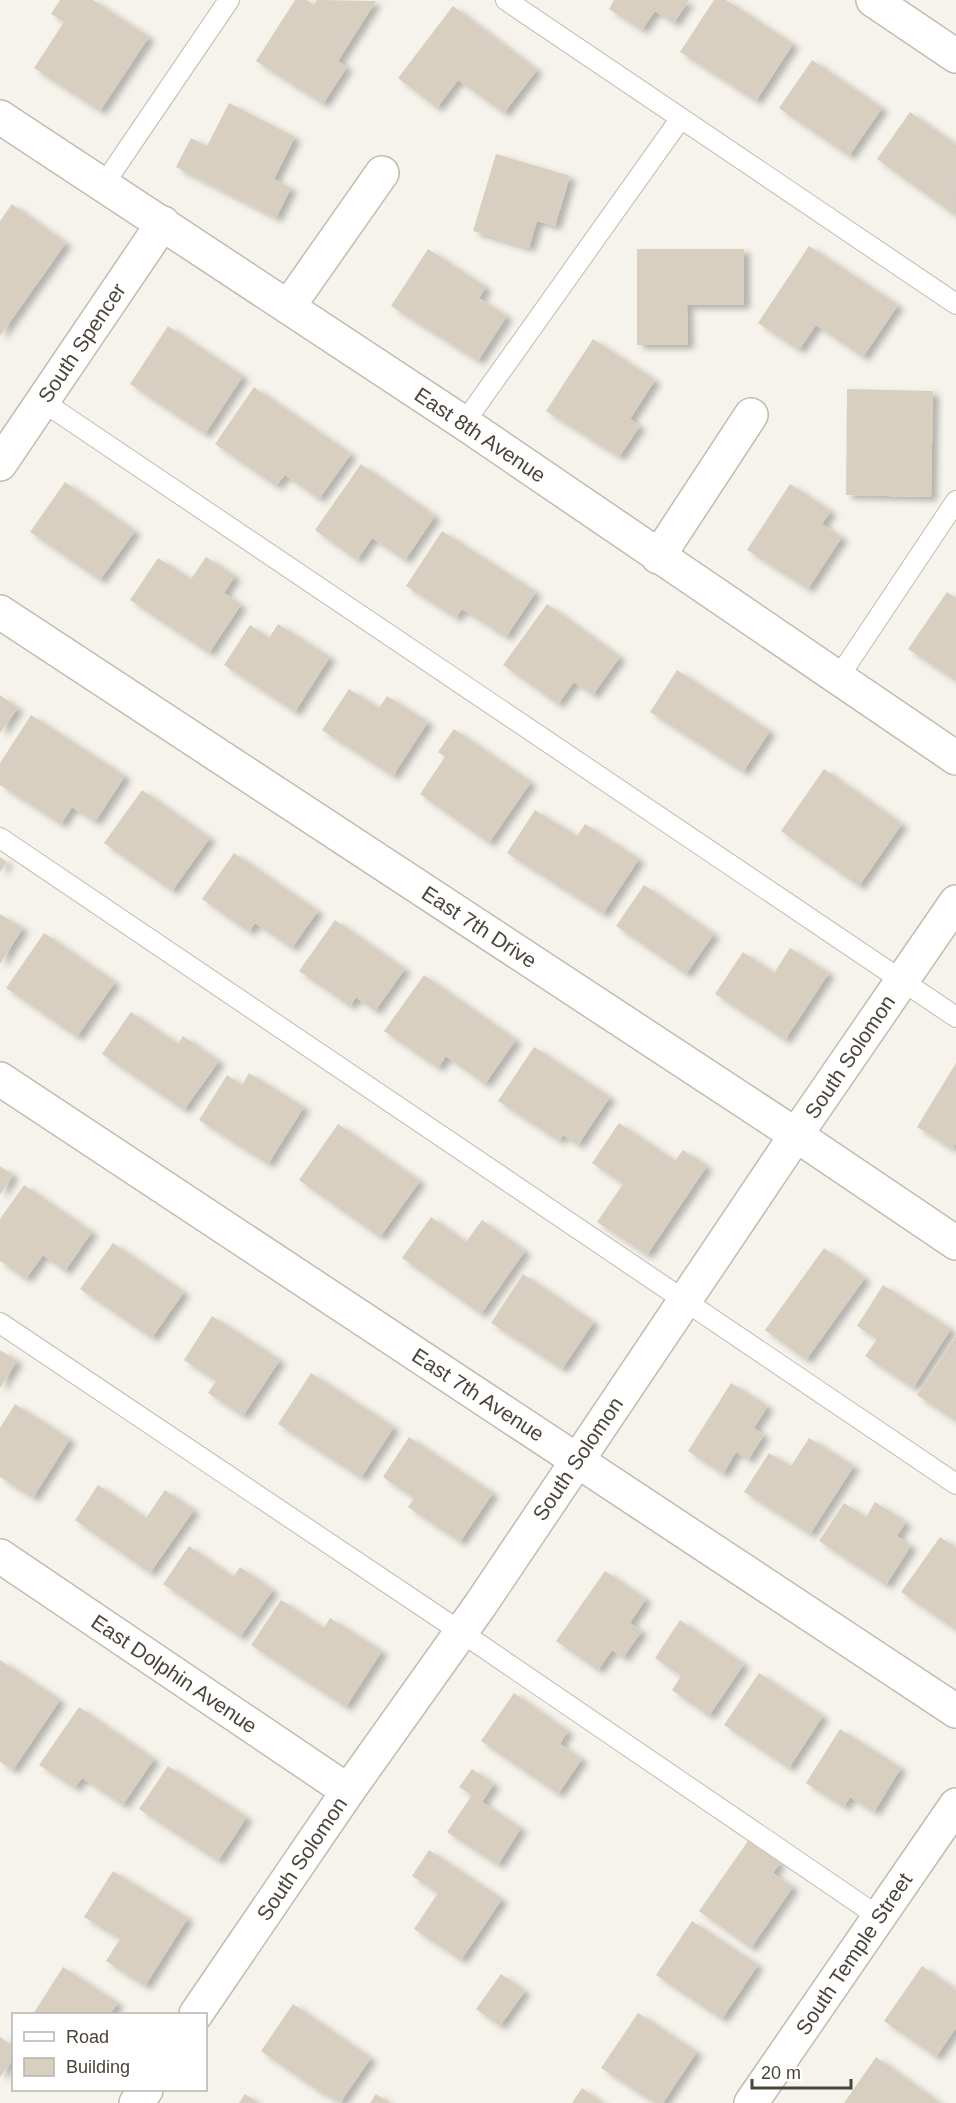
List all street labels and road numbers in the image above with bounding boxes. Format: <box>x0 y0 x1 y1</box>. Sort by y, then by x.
street label: South Spencer <box>33 279 130 407</box>
street label: East 8th Avenue <box>411 382 550 487</box>
street label: East 7th Drive <box>418 881 541 972</box>
street label: South Solomon <box>800 991 899 1123</box>
street label: East 7th Avenue <box>408 1343 549 1446</box>
street label: South Solomon <box>528 1393 627 1525</box>
street label: East Dolphin Avenue <box>87 1610 261 1738</box>
street label: South Solomon <box>252 1793 351 1925</box>
street label: South Temple Street <box>791 1868 916 2039</box>

